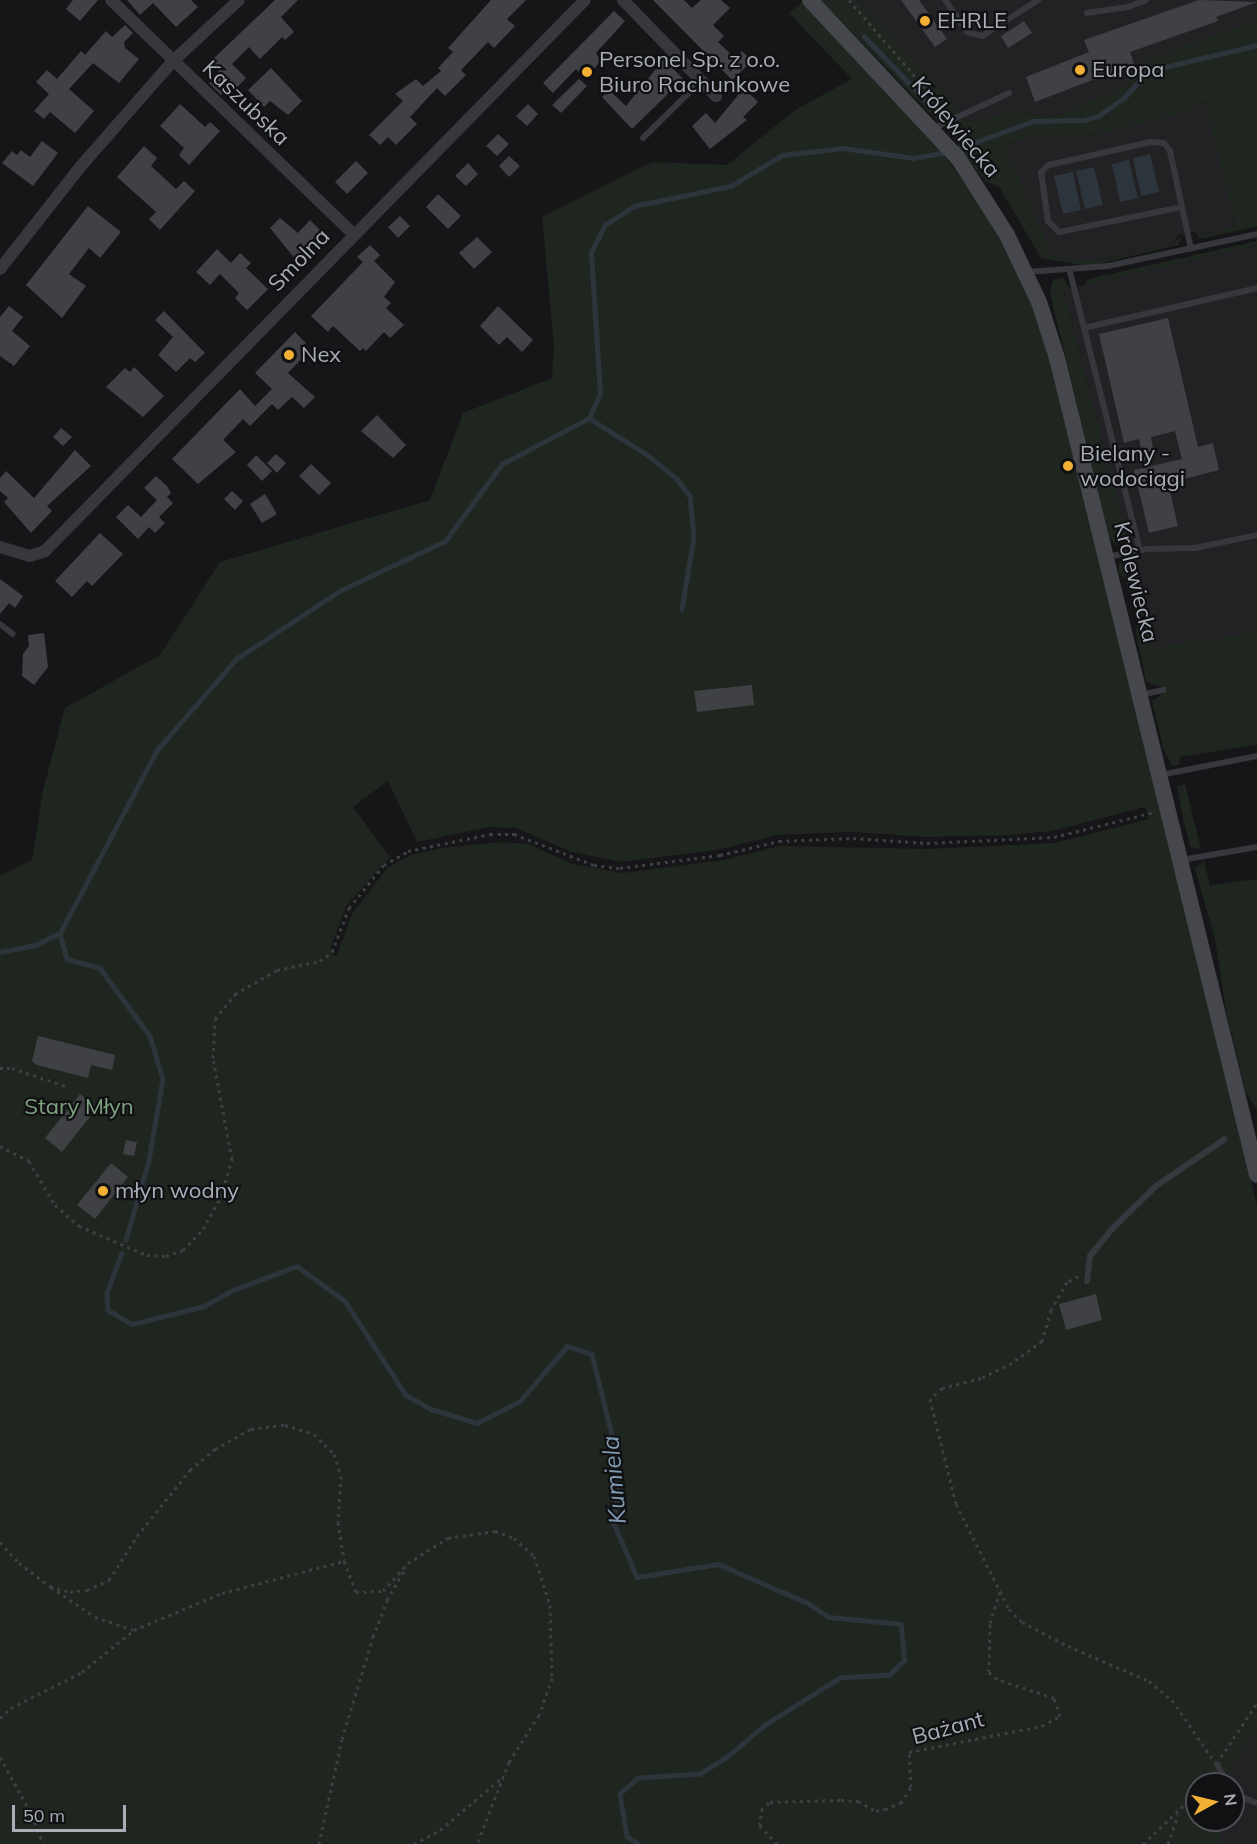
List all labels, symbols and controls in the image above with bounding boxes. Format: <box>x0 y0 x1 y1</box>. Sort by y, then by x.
place label: EHRLE <box>937 8 1007 34</box>
marker: EHRLE <box>918 14 932 28</box>
place label: Personel Sp. z o.o. Biuro Rachunkowe <box>599 46 790 98</box>
street label: Kaszubska <box>197 55 295 151</box>
place label: Europa <box>1092 57 1164 83</box>
marker: Europa <box>1073 63 1087 77</box>
marker: Personel Sp. z o.o. Biuro Rachunkowe <box>580 65 594 79</box>
street label: Królewiecka <box>906 71 1006 183</box>
street label: Smolna <box>263 223 335 297</box>
place label: Nex <box>301 342 341 368</box>
marker: Nex <box>282 348 296 362</box>
place label: Bielany - wodociągi <box>1080 440 1185 492</box>
marker: Bielany - wodociągi <box>1061 459 1075 473</box>
street label: Królewiecka <box>1108 519 1164 645</box>
park label: Stary Młyn <box>24 1094 134 1120</box>
place label: młyn wodny <box>115 1178 239 1204</box>
marker: młyn wodny <box>96 1184 110 1198</box>
water label: Kumiela <box>596 1435 632 1525</box>
street label: Bażant <box>909 1706 987 1750</box>
north arrow <box>1185 1772 1245 1832</box>
text: N <box>1220 1792 1242 1807</box>
scale bar <box>15 1793 129 1831</box>
text: 50 m <box>23 1804 65 1827</box>

